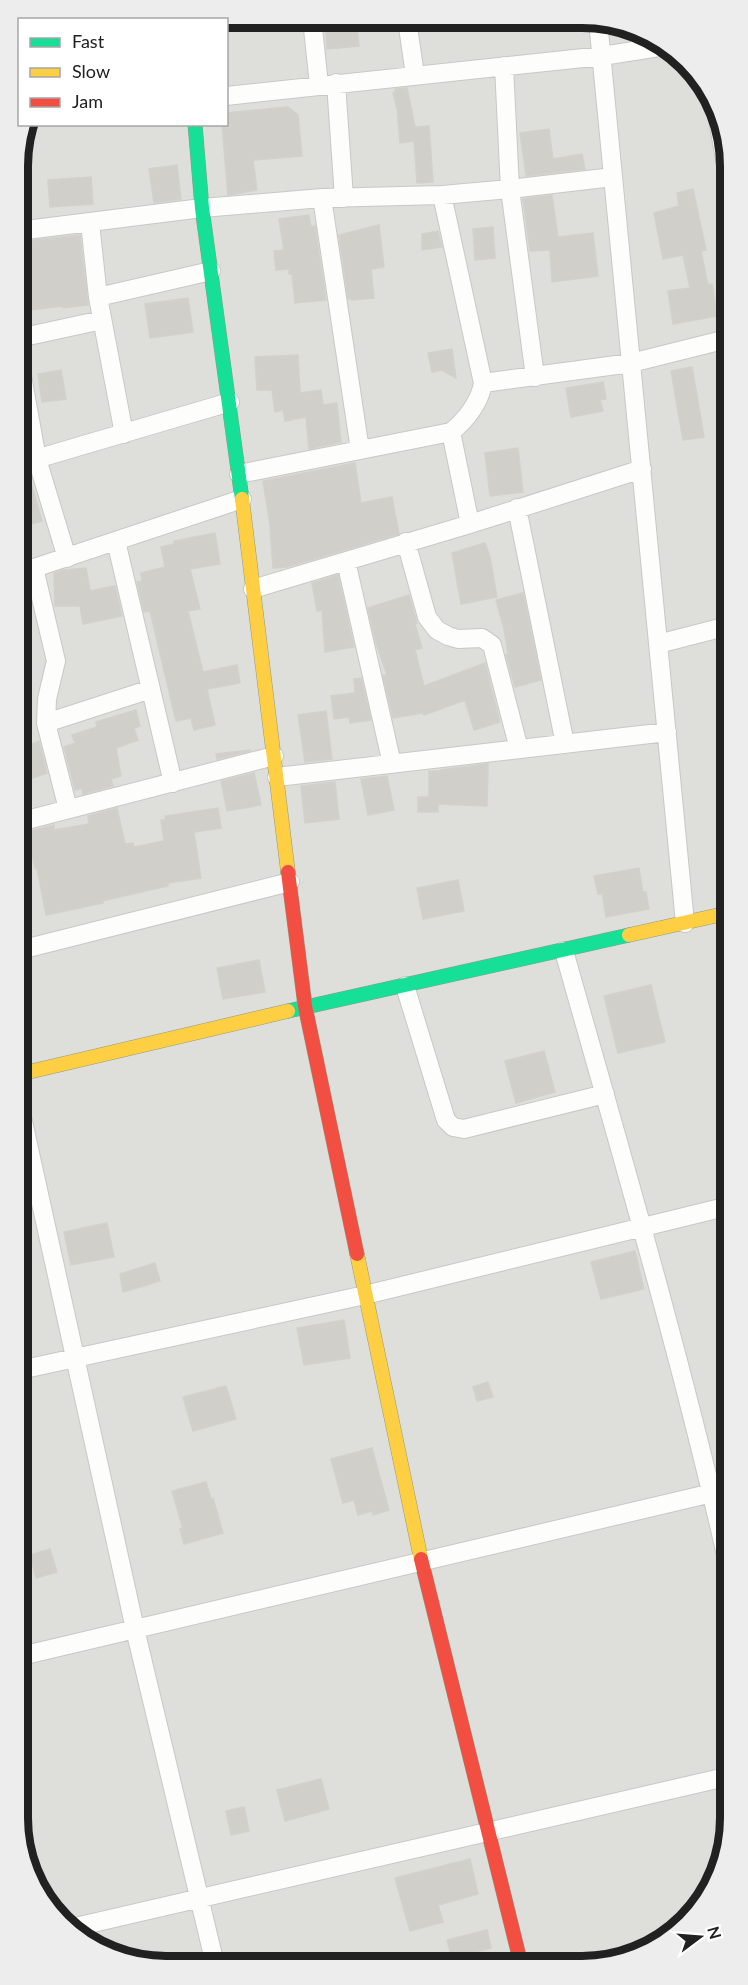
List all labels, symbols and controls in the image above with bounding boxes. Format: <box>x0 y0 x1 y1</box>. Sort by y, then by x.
legend <box>18 18 228 126</box>
text: Fast <box>72 30 105 52</box>
text: Slow <box>72 60 110 82</box>
text: Jam <box>72 90 103 112</box>
north arrow <box>670 1907 730 1967</box>
text: N <box>704 1924 726 1941</box>

